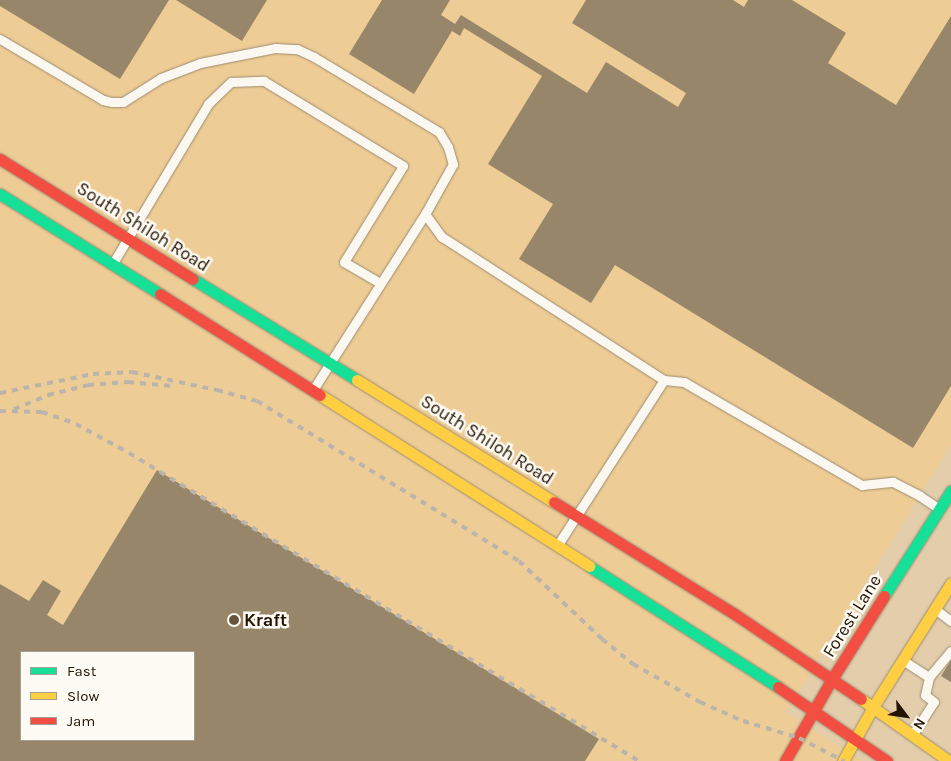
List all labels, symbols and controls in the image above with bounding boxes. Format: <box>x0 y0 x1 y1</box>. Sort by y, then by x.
street label: South Shiloh Road <box>73 178 213 276</box>
street label: South Shiloh Road <box>417 391 557 489</box>
street label: Forest Lane <box>818 571 886 661</box>
place label: Kraft <box>244 609 287 631</box>
marker: Kraft <box>228 614 240 626</box>
legend <box>20 651 195 741</box>
text: Fast <box>67 662 96 680</box>
text: Slow <box>67 687 99 705</box>
north arrow <box>881 691 931 741</box>
text: Jam <box>67 712 95 730</box>
text: N <box>909 715 929 733</box>

